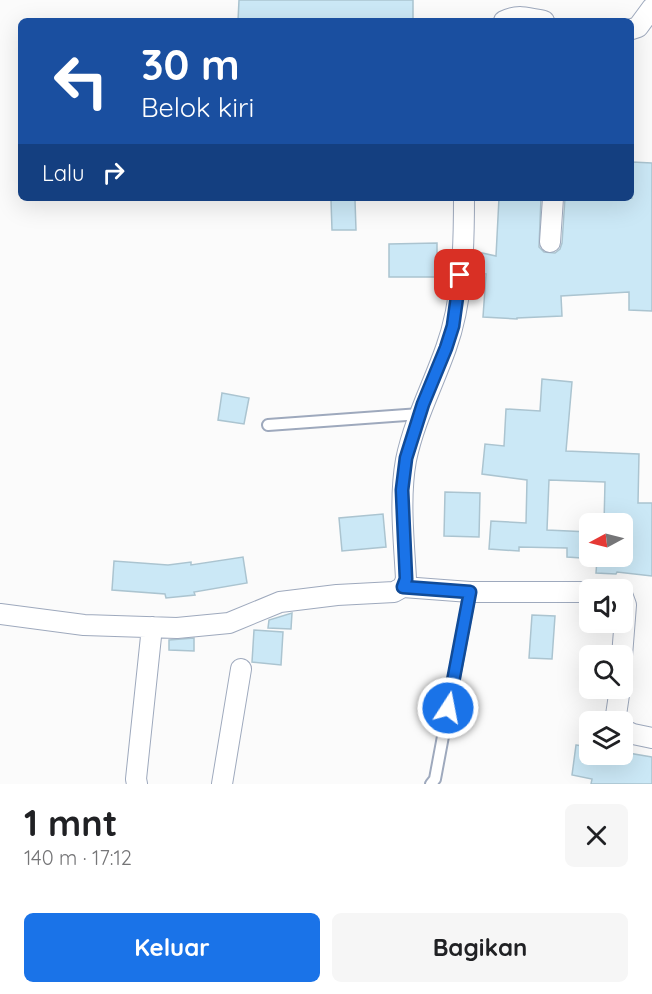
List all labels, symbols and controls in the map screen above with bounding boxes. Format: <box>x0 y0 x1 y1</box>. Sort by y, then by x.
text: 30 m <box>141 38 240 91</box>
icon: left <box>42 42 120 120</box>
text: Belok kiri <box>141 90 254 124</box>
icon: right <box>97 156 130 189</box>
text: Lalu <box>42 159 85 187</box>
pin <box>434 249 485 300</box>
icon: arrive <box>443 258 476 291</box>
north arrow <box>579 513 633 567</box>
map controls <box>579 513 633 765</box>
button: sound <box>579 579 633 633</box>
button: search <box>579 645 633 699</box>
position arrow <box>416 676 480 740</box>
button: layers <box>579 711 633 765</box>
text: 1 mnt <box>24 800 117 845</box>
button: close <box>565 804 628 867</box>
text: 140 m · 17:12 <box>24 845 132 870</box>
button: Keluar <box>24 913 320 982</box>
button: Bagikan <box>332 913 628 982</box>

